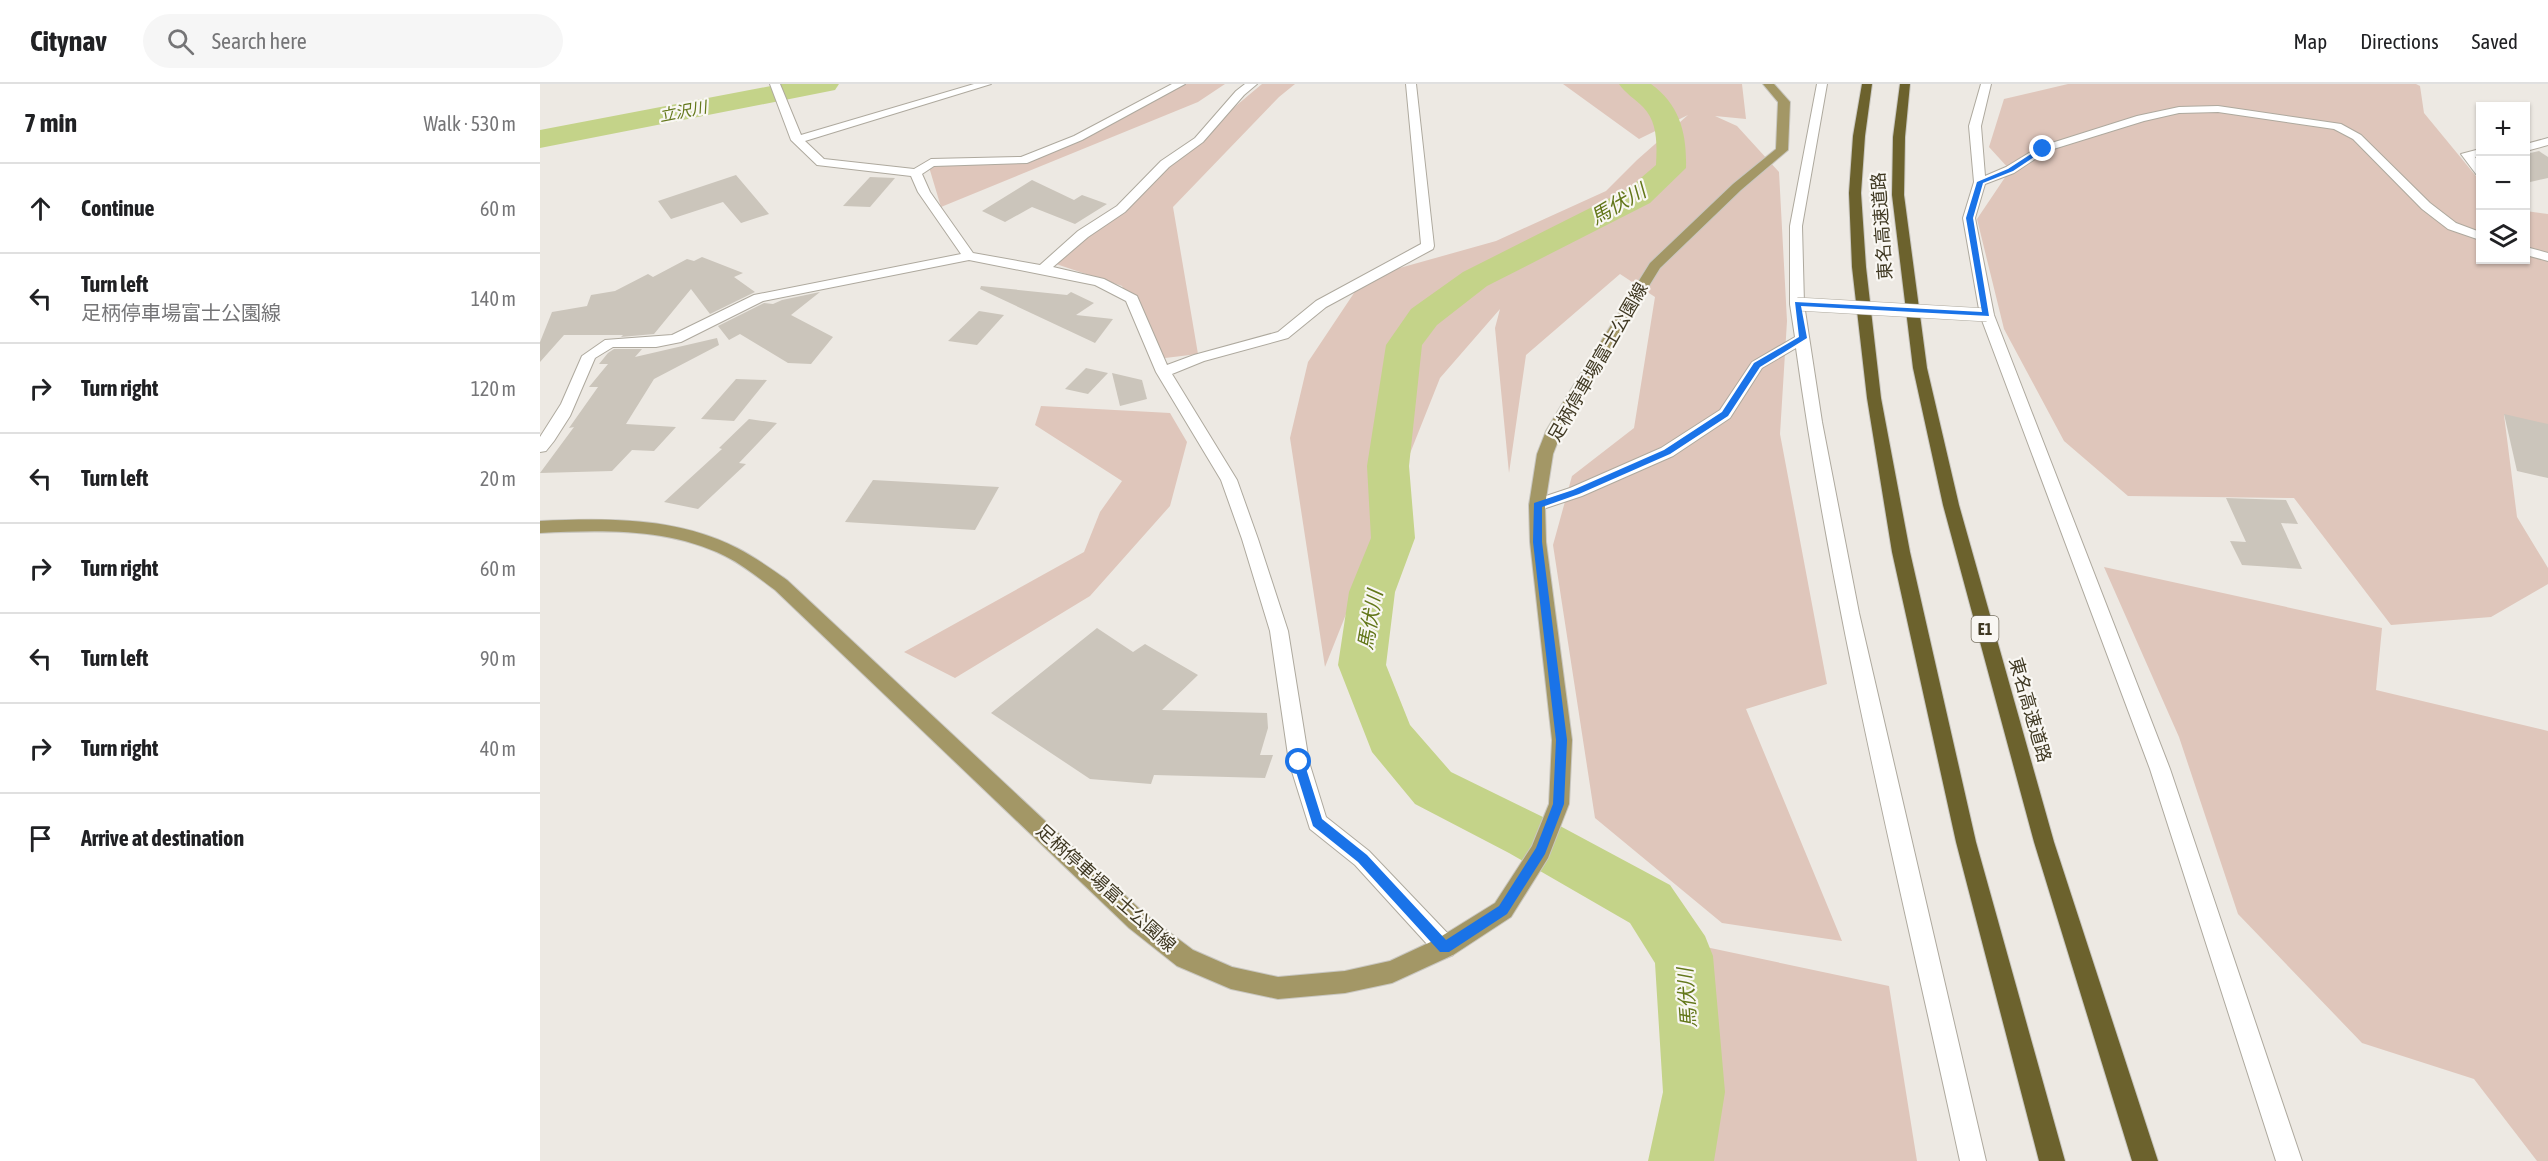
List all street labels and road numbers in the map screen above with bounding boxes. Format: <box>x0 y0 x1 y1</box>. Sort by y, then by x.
street label: 東名高速道路 <box>1867 171 1896 281</box>
street label: 足柄停車場富士公園線 <box>1543 279 1652 445</box>
road number: E1 <box>1972 616 1998 642</box>
street label: 東名高速道路 <box>2006 655 2055 765</box>
street label: 足柄停車場富士公園線 <box>1032 820 1180 956</box>

